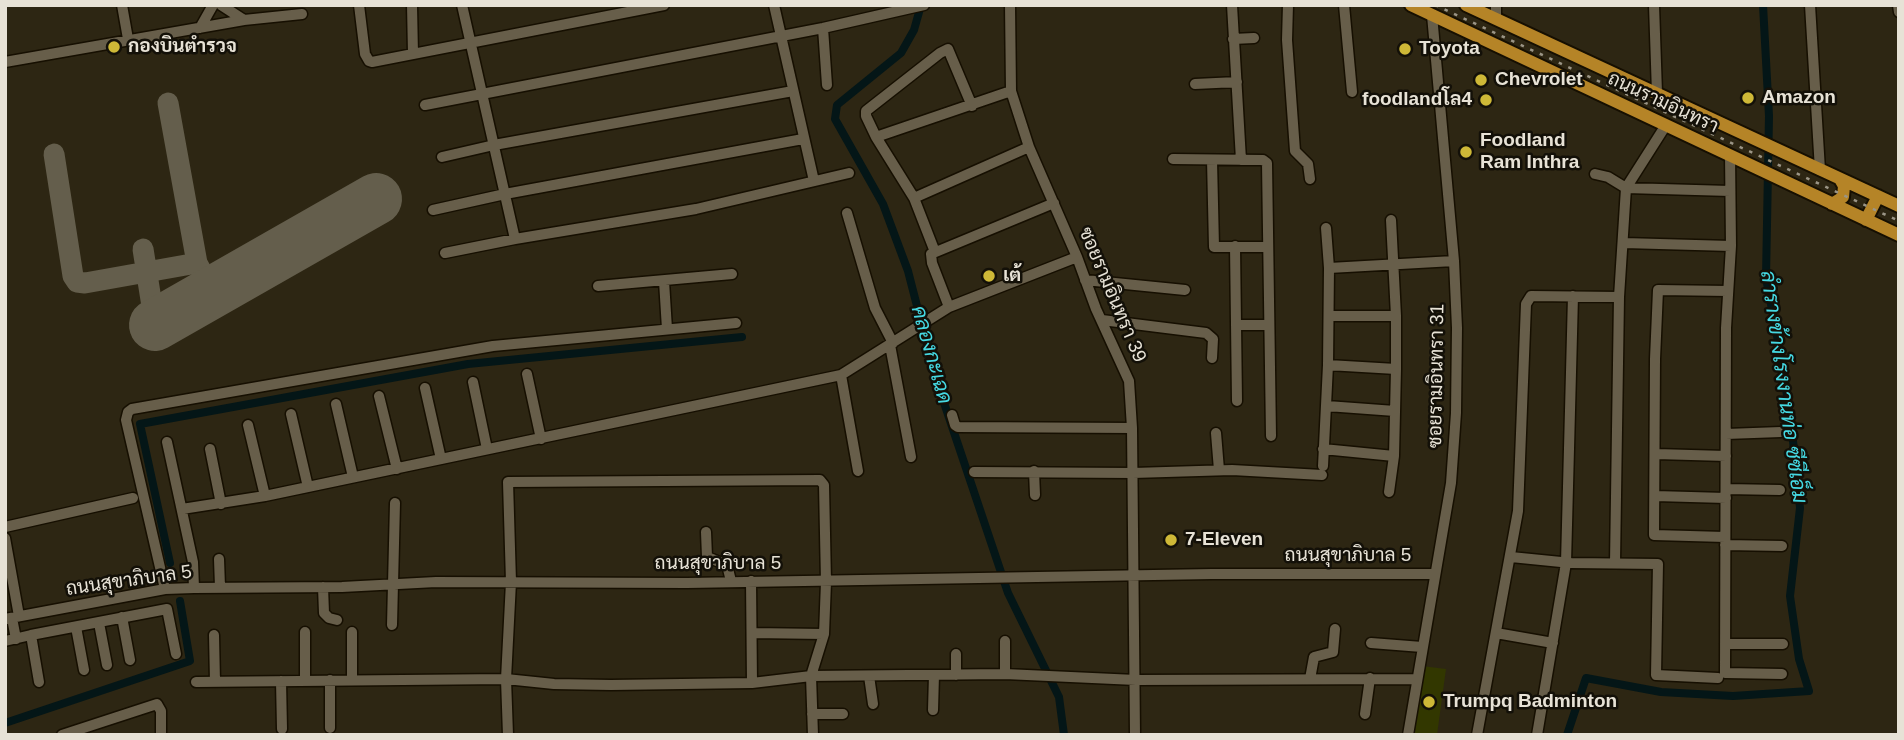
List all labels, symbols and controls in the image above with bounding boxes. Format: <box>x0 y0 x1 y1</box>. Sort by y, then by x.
place label: กองบินตำรวจ <box>128 36 237 58</box>
place label: Toyota <box>1419 38 1480 60</box>
marker: กองบินตำรวจ <box>106 39 122 55</box>
marker: Toyota <box>1397 41 1413 57</box>
street label: ถนนรามอินทรา <box>1604 67 1722 139</box>
place label: Chevrolet <box>1495 69 1583 91</box>
marker: Chevrolet <box>1473 72 1489 88</box>
place label: Amazon <box>1762 87 1836 109</box>
place label: foodlandโล4 <box>1362 89 1472 111</box>
marker: Amazon <box>1740 90 1756 106</box>
marker: foodlandโล4 <box>1478 92 1494 108</box>
place label: Foodland Ram Inthra <box>1480 130 1579 174</box>
marker: Foodland Ram Inthra <box>1458 144 1474 160</box>
street label: ซอยรามอินทรา 39 <box>1073 224 1151 366</box>
place label: เต้ <box>1003 265 1021 287</box>
marker: เต้ <box>981 268 997 284</box>
water label: ลำรางข้างโรงงานท่อ ซีซีเอ็ม <box>1754 269 1812 505</box>
water label: คลองกะเฉด <box>905 303 957 407</box>
street label: ซอยรามอินทรา 31 <box>1424 304 1450 448</box>
place label: 7-Eleven <box>1185 529 1263 551</box>
marker: 7-Eleven <box>1163 532 1179 548</box>
street label: ถนนสุขาภิบาล 5 <box>1285 545 1411 567</box>
street label: ถนนสุขาภิบาล 5 <box>655 553 781 575</box>
street label: ถนนสุขาภิบาล 5 <box>65 561 193 601</box>
place label: Trumpq Badminton <box>1443 691 1617 713</box>
marker: Trumpq Badminton <box>1421 694 1437 710</box>

